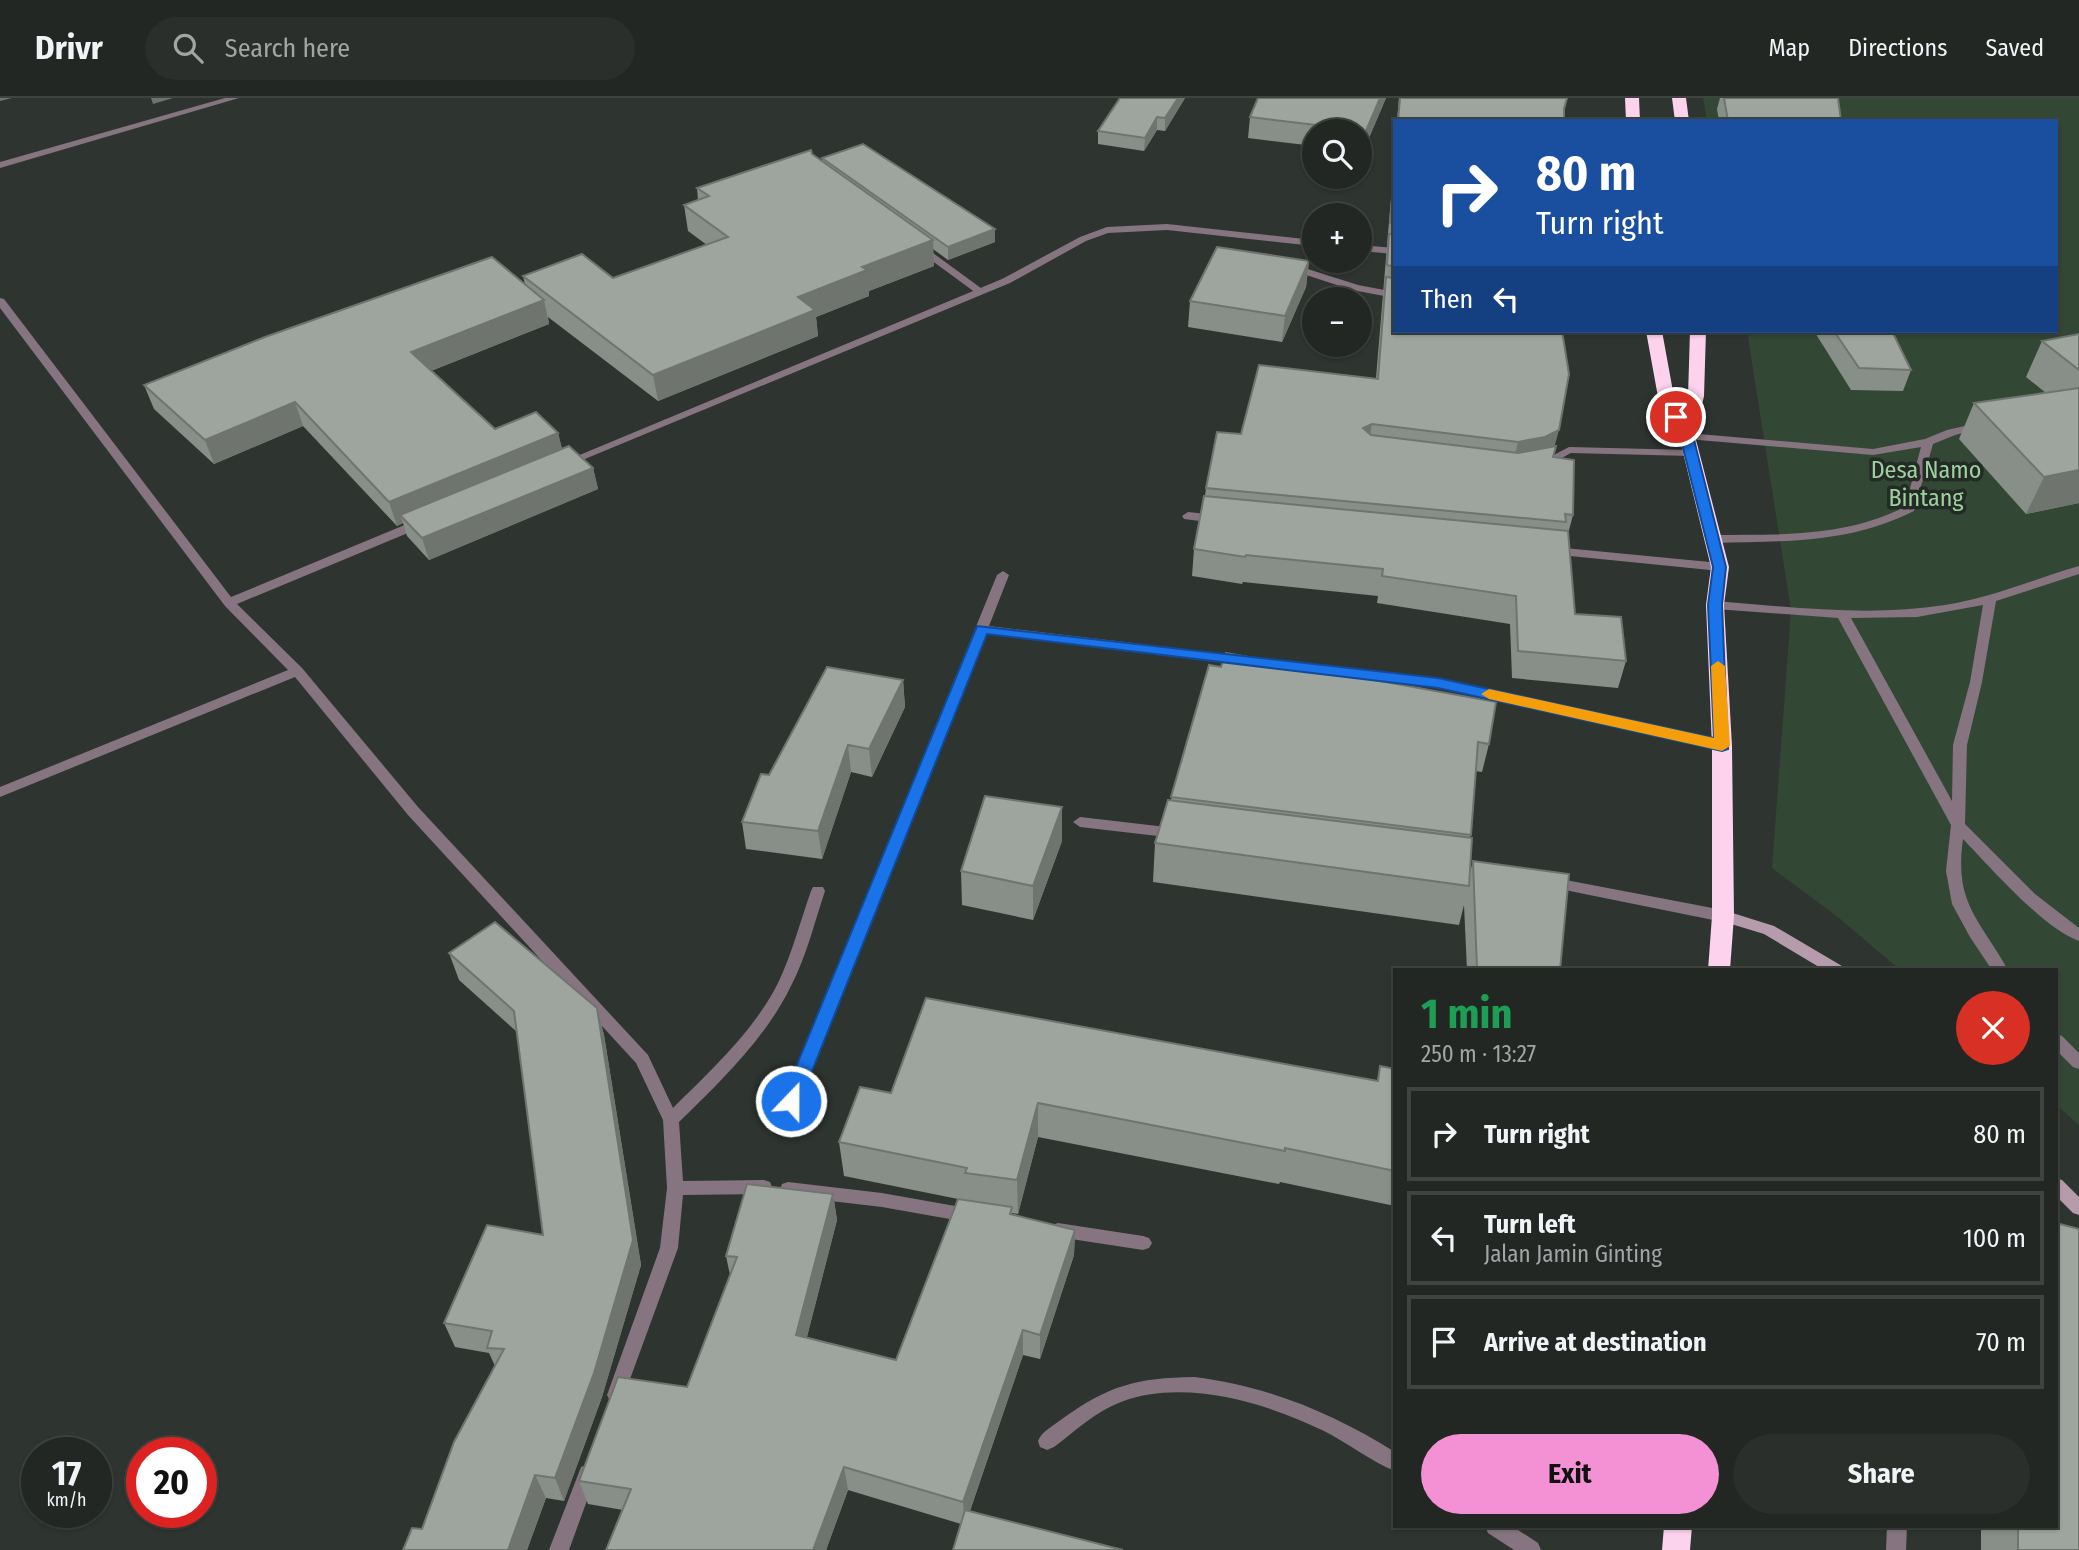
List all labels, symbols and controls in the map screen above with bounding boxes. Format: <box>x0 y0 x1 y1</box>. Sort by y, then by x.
search box <box>145 17 635 80</box>
text: Drivr <box>35 28 103 68</box>
icon: search <box>169 29 207 67</box>
text: Search here <box>225 33 350 64</box>
text: Map <box>1769 34 1810 62</box>
text: Directions <box>1848 34 1947 62</box>
text: Saved <box>1985 34 2044 62</box>
map controls <box>1302 119 1372 357</box>
button: search <box>1302 119 1372 189</box>
text: 80 m <box>1536 144 1636 203</box>
icon: right <box>1421 147 1512 238</box>
button: + <box>1302 203 1372 273</box>
text: Turn right <box>1536 204 1663 242</box>
icon: left <box>1487 280 1525 318</box>
text: Then <box>1421 284 1473 315</box>
button: − <box>1302 287 1372 357</box>
pin <box>1646 387 1706 447</box>
icon: arrive <box>1657 398 1695 436</box>
park label: Desa Namo Bintang <box>1871 456 1981 512</box>
text: 1 min <box>1421 989 1512 1039</box>
button: close <box>1956 991 2030 1065</box>
text: 250 m · 13:27 <box>1421 1040 1536 1068</box>
position arrow <box>754 1064 828 1138</box>
icon: right <box>1425 1115 1463 1153</box>
text: Turn right <box>1484 1119 1590 1150</box>
text: 80 m <box>1973 1119 2026 1150</box>
text: Turn left <box>1484 1209 1576 1240</box>
icon: left <box>1425 1219 1463 1257</box>
text: 100 m <box>1963 1223 2026 1254</box>
text: Jalan Jamin Ginting <box>1484 1240 1662 1268</box>
icon: arrive <box>1425 1323 1463 1361</box>
text: Arrive at destination <box>1484 1327 1707 1358</box>
text: 70 m <box>1976 1327 2026 1358</box>
button: Exit <box>1421 1434 1719 1514</box>
button: Share <box>1733 1434 2030 1514</box>
speed limit sign: 20 <box>126 1437 217 1528</box>
text: 17 <box>52 1452 81 1494</box>
text: km/h <box>46 1489 87 1511</box>

